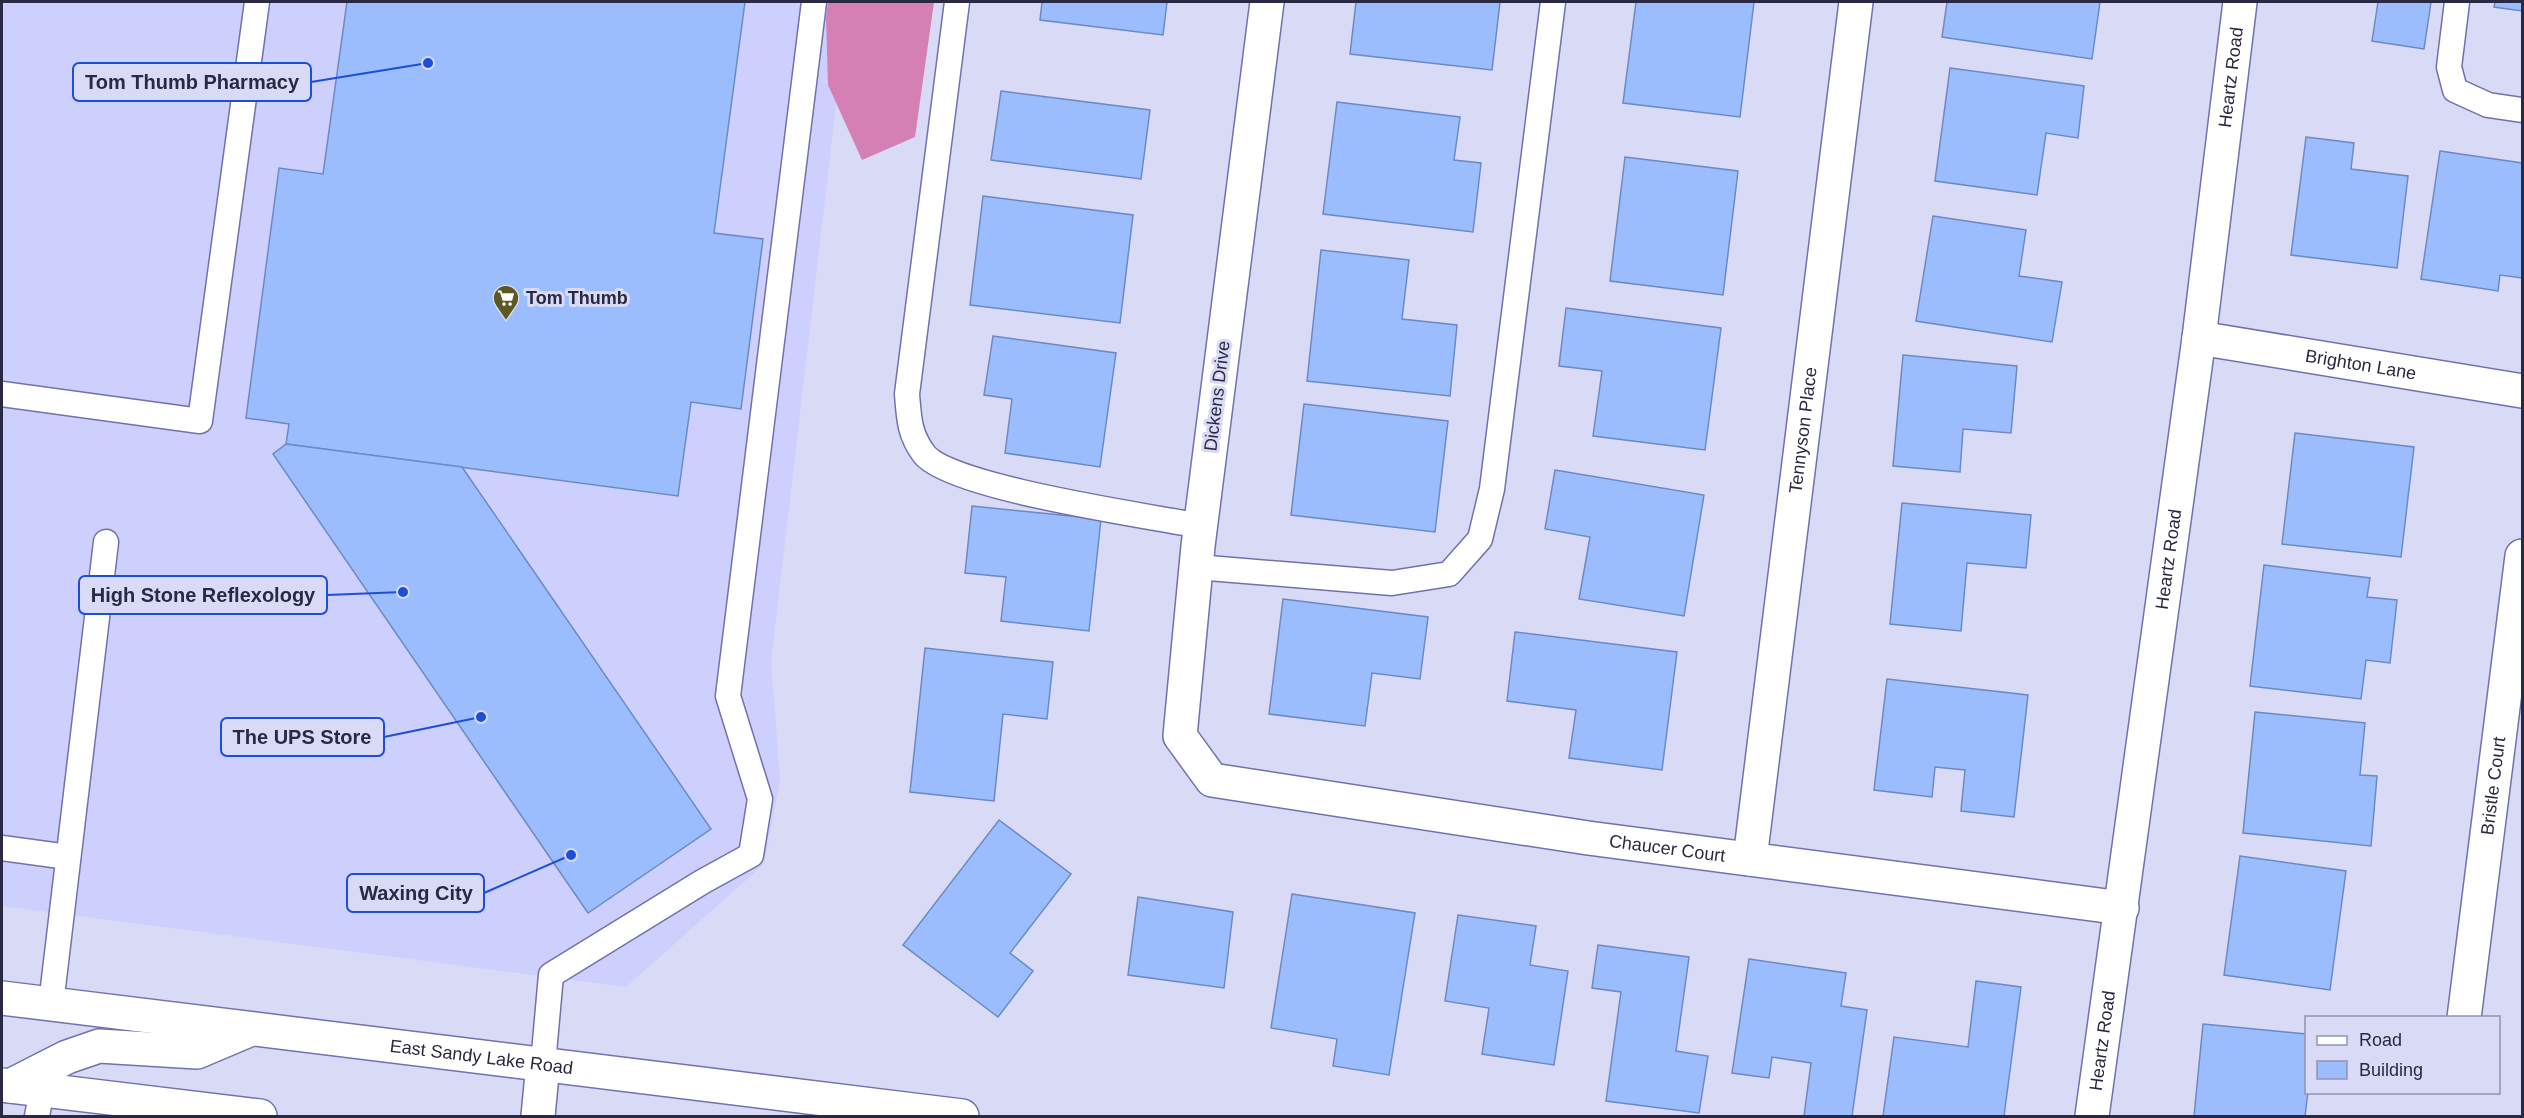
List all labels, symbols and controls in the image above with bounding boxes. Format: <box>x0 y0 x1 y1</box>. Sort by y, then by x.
street label: Heartz Road <box>2215 26 2247 129</box>
callout: Tom Thumb Pharmacy <box>73 63 311 101</box>
text: Tom Thumb Pharmacy <box>85 71 300 93</box>
supermarket icon: Tom Thumb <box>491 283 521 321</box>
place label: Tom Thumb <box>526 288 628 308</box>
street label: Dickens Drive <box>1200 340 1234 452</box>
street label: Brighton Lane <box>2304 346 2418 384</box>
street label: Tennyson Place <box>1785 366 1821 495</box>
street label: Heartz Road <box>2152 508 2185 611</box>
callout: High Stone Reflexology <box>79 576 327 614</box>
text: High Stone Reflexology <box>91 584 316 606</box>
callout: The UPS Store <box>221 718 384 756</box>
text: The UPS Store <box>233 726 371 748</box>
street label: Bristle Court <box>2477 735 2509 836</box>
street label: Chaucer Court <box>1608 831 1727 866</box>
callout: Waxing City <box>347 874 484 912</box>
text: Waxing City <box>359 882 474 904</box>
street label: Heartz Road <box>2086 989 2119 1092</box>
legend <box>2305 1016 2500 1094</box>
text: Road <box>2359 1030 2402 1050</box>
street label: East Sandy Lake Road <box>389 1036 574 1078</box>
text: Building <box>2359 1060 2423 1080</box>

